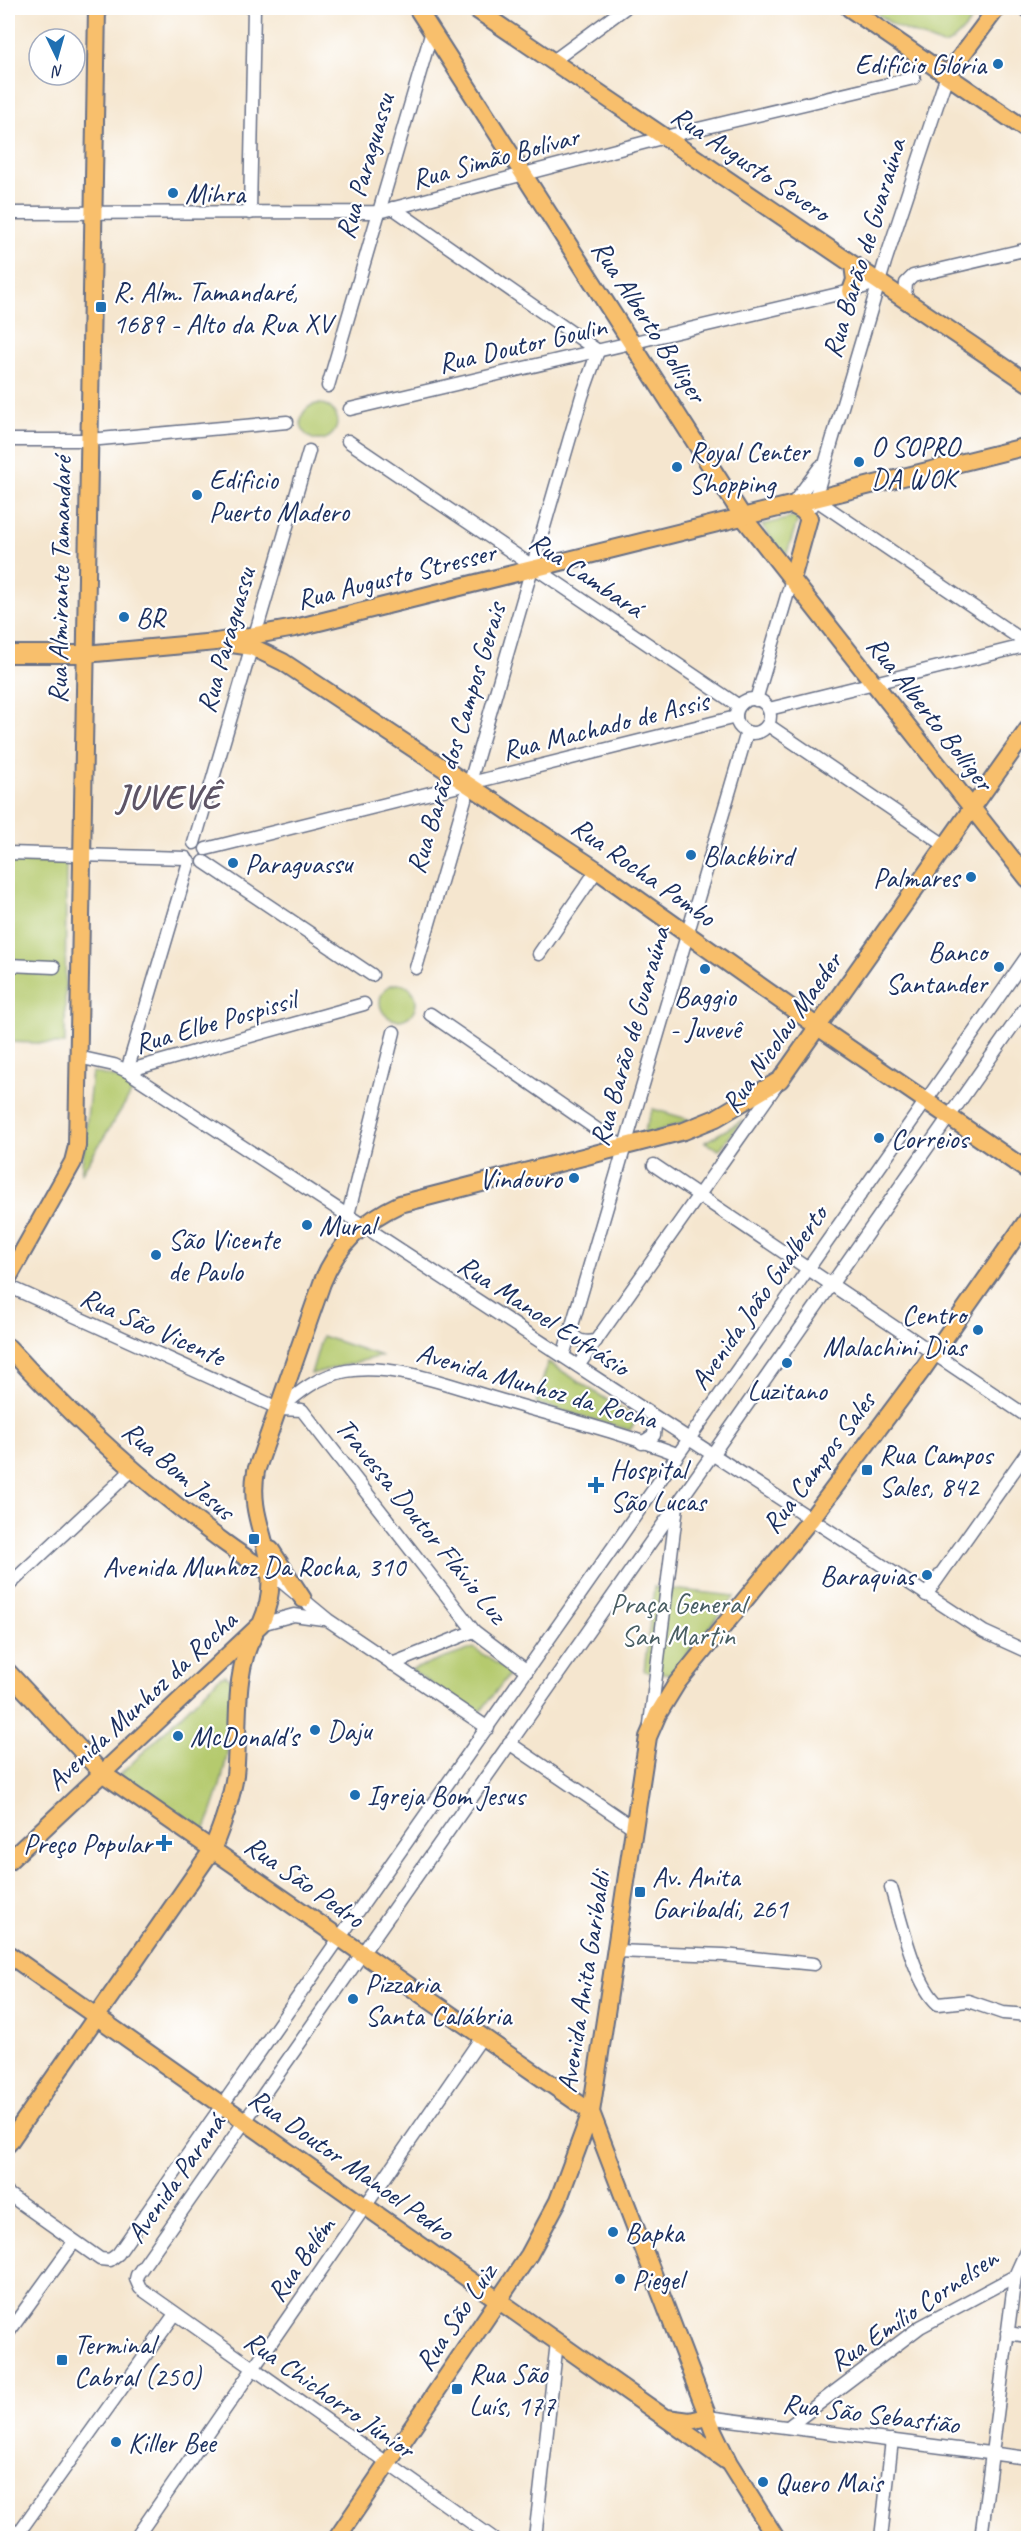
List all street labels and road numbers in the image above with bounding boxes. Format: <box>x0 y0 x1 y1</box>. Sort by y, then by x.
street label: Rua Paraguassu <box>327 88 402 243</box>
street label: Rua Augusto Severo <box>665 98 839 231</box>
street label: Rua Simão Bolívar <box>408 118 584 197</box>
street label: Rua Barão de Guaraúna <box>814 133 914 362</box>
street label: Rua Alberto Bolliger <box>584 233 716 411</box>
street label: Rua Doutor Goulin <box>435 308 611 381</box>
street label: Rua Almirante Tamandaré <box>40 452 79 704</box>
street label: Rua Cambará <box>523 524 653 627</box>
street label: Rua Augusto Stresser <box>293 533 501 617</box>
street label: Rua Paraguassu <box>188 562 263 717</box>
street label: Rua Barão dos Campos Gerais <box>398 596 514 878</box>
street label: Rua Alberto Bolliger <box>859 629 1003 799</box>
street label: Rua Machado de Assis <box>498 682 714 768</box>
street label: Rua Rocha Pombo <box>565 809 724 935</box>
street label: Rua Barão de Guaraúna <box>581 921 678 1150</box>
street label: Rua Nicolau Maeder <box>713 944 851 1119</box>
street label: Rua Elbe Pospissil <box>130 980 305 1061</box>
street label: Avenida João Gualberto <box>682 1196 837 1396</box>
street label: Rua Manoel Eufrásio <box>451 1247 639 1386</box>
street label: Rua São Vicente <box>75 1279 232 1375</box>
street label: Avenida Munhoz da Rocha <box>413 1334 663 1437</box>
street label: Rua Campos Sales <box>754 1383 884 1540</box>
street label: Travessa Doutor Flávio Luz <box>328 1411 517 1632</box>
street label: Rua Bom Jesus <box>115 1413 244 1529</box>
street label: Avenida Munhoz da Rocha <box>39 1602 245 1798</box>
street label: Rua São Pedro <box>238 1827 373 1937</box>
street label: Avenida Anita Garibaldi <box>549 1865 619 2095</box>
street label: Rua Doutor Manoel Pedro <box>242 2080 463 2250</box>
street label: Avenida Paraná <box>118 2105 234 2250</box>
street label: Rua Belém <box>259 2208 343 2308</box>
street label: Rua Emílio Cornelsen <box>822 2239 1005 2379</box>
street label: Rua São Luiz <box>407 2255 506 2377</box>
street label: Rua Chichorro Júnior <box>238 2323 423 2467</box>
street label: Rua São Sebastião <box>781 2385 963 2442</box>

